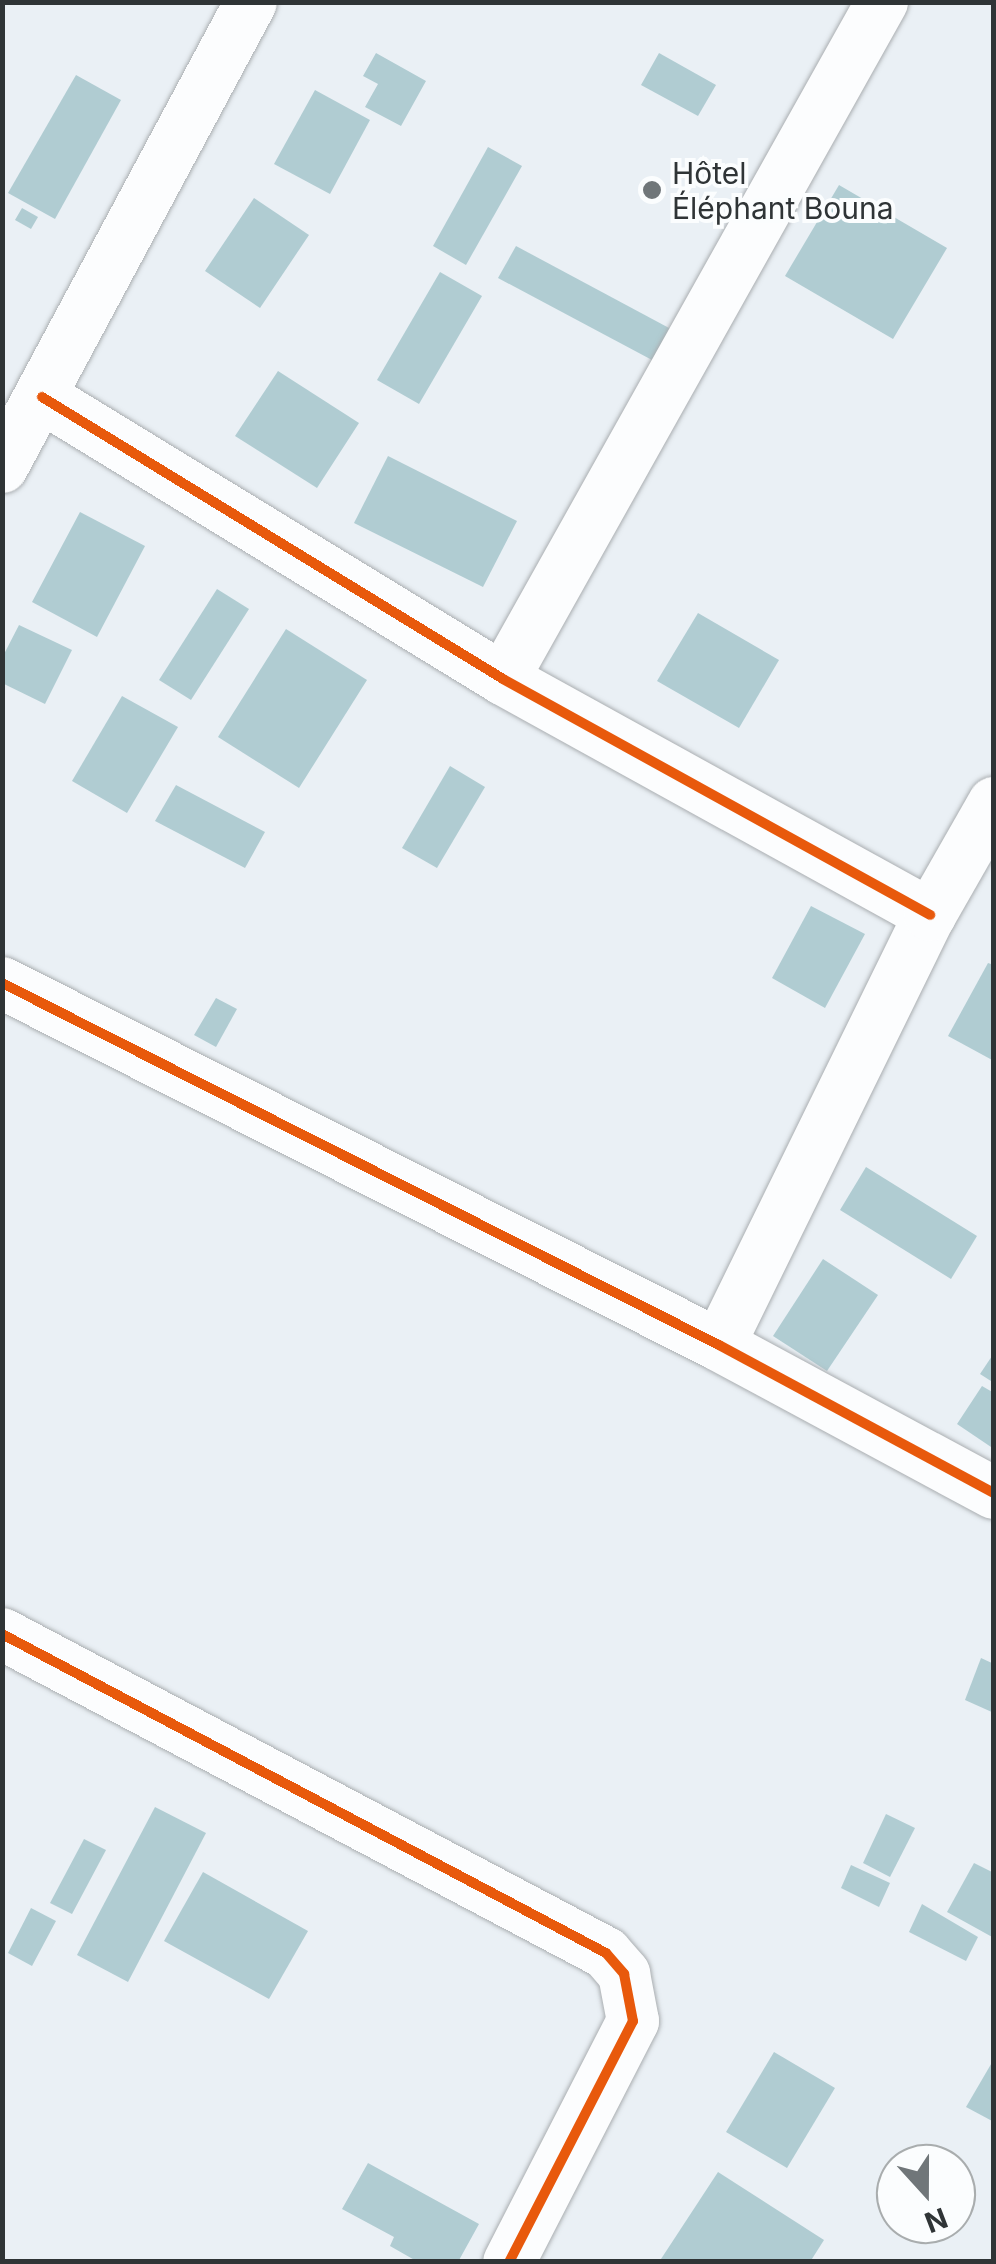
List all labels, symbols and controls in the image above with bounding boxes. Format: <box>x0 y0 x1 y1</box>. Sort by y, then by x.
place label: Hôtel Éléphant Bouna <box>672 155 894 226</box>
marker: Hôtel Éléphant Bouna <box>641 179 663 201</box>
north arrow <box>876 2144 976 2244</box>
text: N <box>920 2200 952 2240</box>

